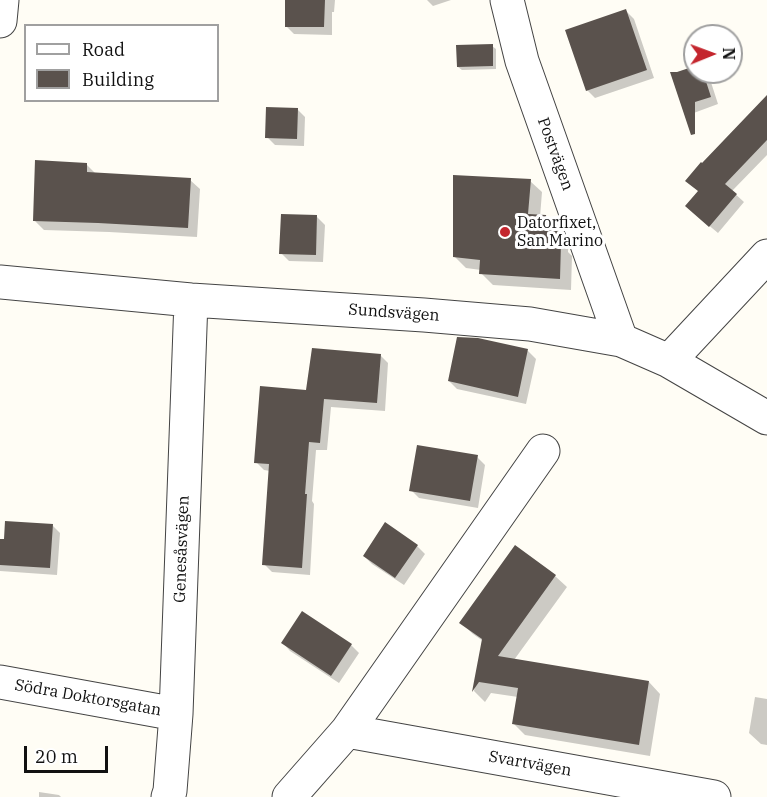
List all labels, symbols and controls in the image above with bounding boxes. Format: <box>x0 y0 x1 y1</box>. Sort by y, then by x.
legend <box>24 24 219 102</box>
north arrow <box>683 24 743 84</box>
text: Road <box>82 38 125 61</box>
text: N <box>719 47 739 60</box>
text: Building <box>82 68 154 91</box>
street label: Postvägen <box>533 115 577 193</box>
place label: Datorfixet, San Marino <box>517 213 603 251</box>
marker: Datorfixet, San Marino <box>498 225 512 239</box>
street label: Sundsvägen <box>348 300 440 326</box>
street label: Genesåsvägen <box>171 495 193 603</box>
street label: Södra Doktorsgatan <box>13 676 163 720</box>
scale bar <box>27 734 111 772</box>
text: 20 m <box>35 745 78 768</box>
street label: Svartvägen <box>487 747 573 781</box>

